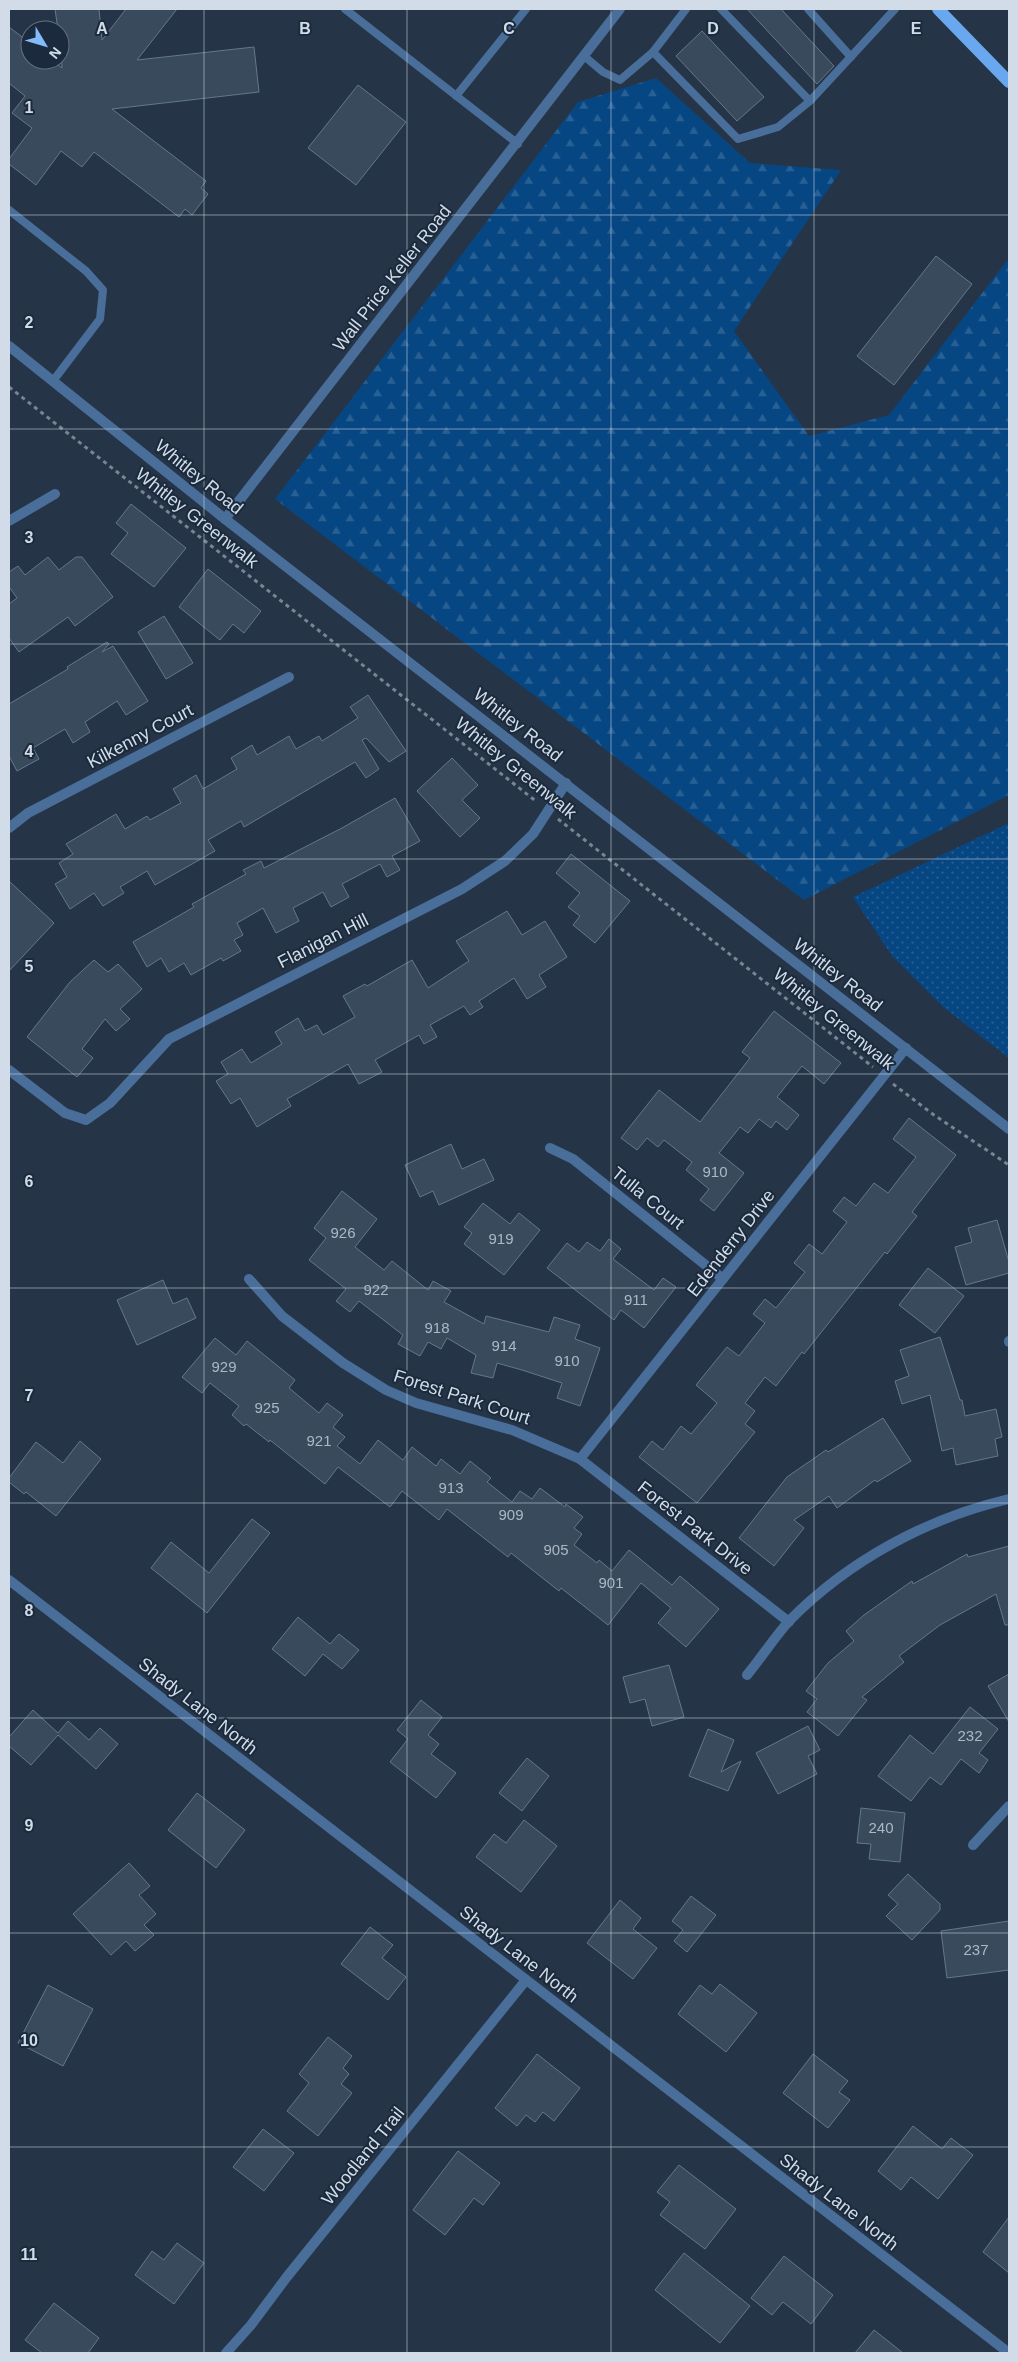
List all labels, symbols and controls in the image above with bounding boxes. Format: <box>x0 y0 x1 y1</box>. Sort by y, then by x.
north arrow <box>20 20 70 70</box>
text: A <box>96 20 108 37</box>
text: B <box>299 20 311 37</box>
text: C <box>503 20 515 37</box>
text: D <box>707 20 719 37</box>
text: E <box>911 20 922 37</box>
text: N <box>46 44 65 62</box>
text: 1 <box>25 99 34 116</box>
street label: Wall Price Keller Road <box>329 201 455 355</box>
text: 2 <box>25 314 34 331</box>
street label: Whitley Road <box>151 436 247 518</box>
street label: Whitley Greenwalk <box>132 464 263 573</box>
text: 3 <box>25 529 34 546</box>
street label: Whitley Road <box>470 684 566 766</box>
street label: Kilkenny Court <box>84 700 196 772</box>
street label: Whitley Greenwalk <box>451 713 581 824</box>
text: 4 <box>25 743 34 760</box>
street label: Flanigan Hill <box>274 910 372 972</box>
street label: Whitley Road <box>790 934 886 1016</box>
text: 5 <box>25 958 34 975</box>
street label: Whitley Greenwalk <box>769 964 899 1075</box>
street label: Tulla Court <box>608 1163 688 1233</box>
house number: 910 <box>702 1163 728 1180</box>
text: 6 <box>25 1173 34 1190</box>
street label: Edenderry Drive <box>683 1186 779 1300</box>
house number: 926 <box>330 1224 356 1241</box>
house number: 919 <box>488 1230 514 1247</box>
house number: 922 <box>363 1281 389 1298</box>
house number: 911 <box>624 1291 648 1308</box>
house number: 918 <box>424 1319 450 1336</box>
house number: 914 <box>491 1337 517 1354</box>
house number: 910 <box>554 1352 580 1369</box>
house number: 929 <box>211 1358 237 1375</box>
street label: Forest Park Court <box>391 1366 533 1428</box>
text: 7 <box>25 1387 34 1404</box>
house number: 925 <box>254 1399 280 1416</box>
house number: 921 <box>306 1432 332 1449</box>
street label: Forest Park Drive <box>634 1477 756 1579</box>
house number: 913 <box>438 1479 464 1496</box>
house number: 909 <box>498 1506 524 1523</box>
house number: 905 <box>543 1541 569 1558</box>
house number: 901 <box>598 1574 624 1591</box>
text: 8 <box>25 1602 34 1619</box>
street label: Shady Lane North <box>135 1653 261 1759</box>
house number: 232 <box>957 1727 983 1744</box>
text: 9 <box>25 1817 34 1834</box>
house number: 240 <box>868 1819 894 1836</box>
street label: Shady Lane North <box>456 1901 582 2007</box>
house number: 237 <box>963 1941 989 1958</box>
text: 10 <box>20 2032 38 2049</box>
street label: Woodland Trail <box>318 2103 408 2209</box>
street label: Shady Lane North <box>776 2149 902 2255</box>
text: 11 <box>21 2246 38 2263</box>

